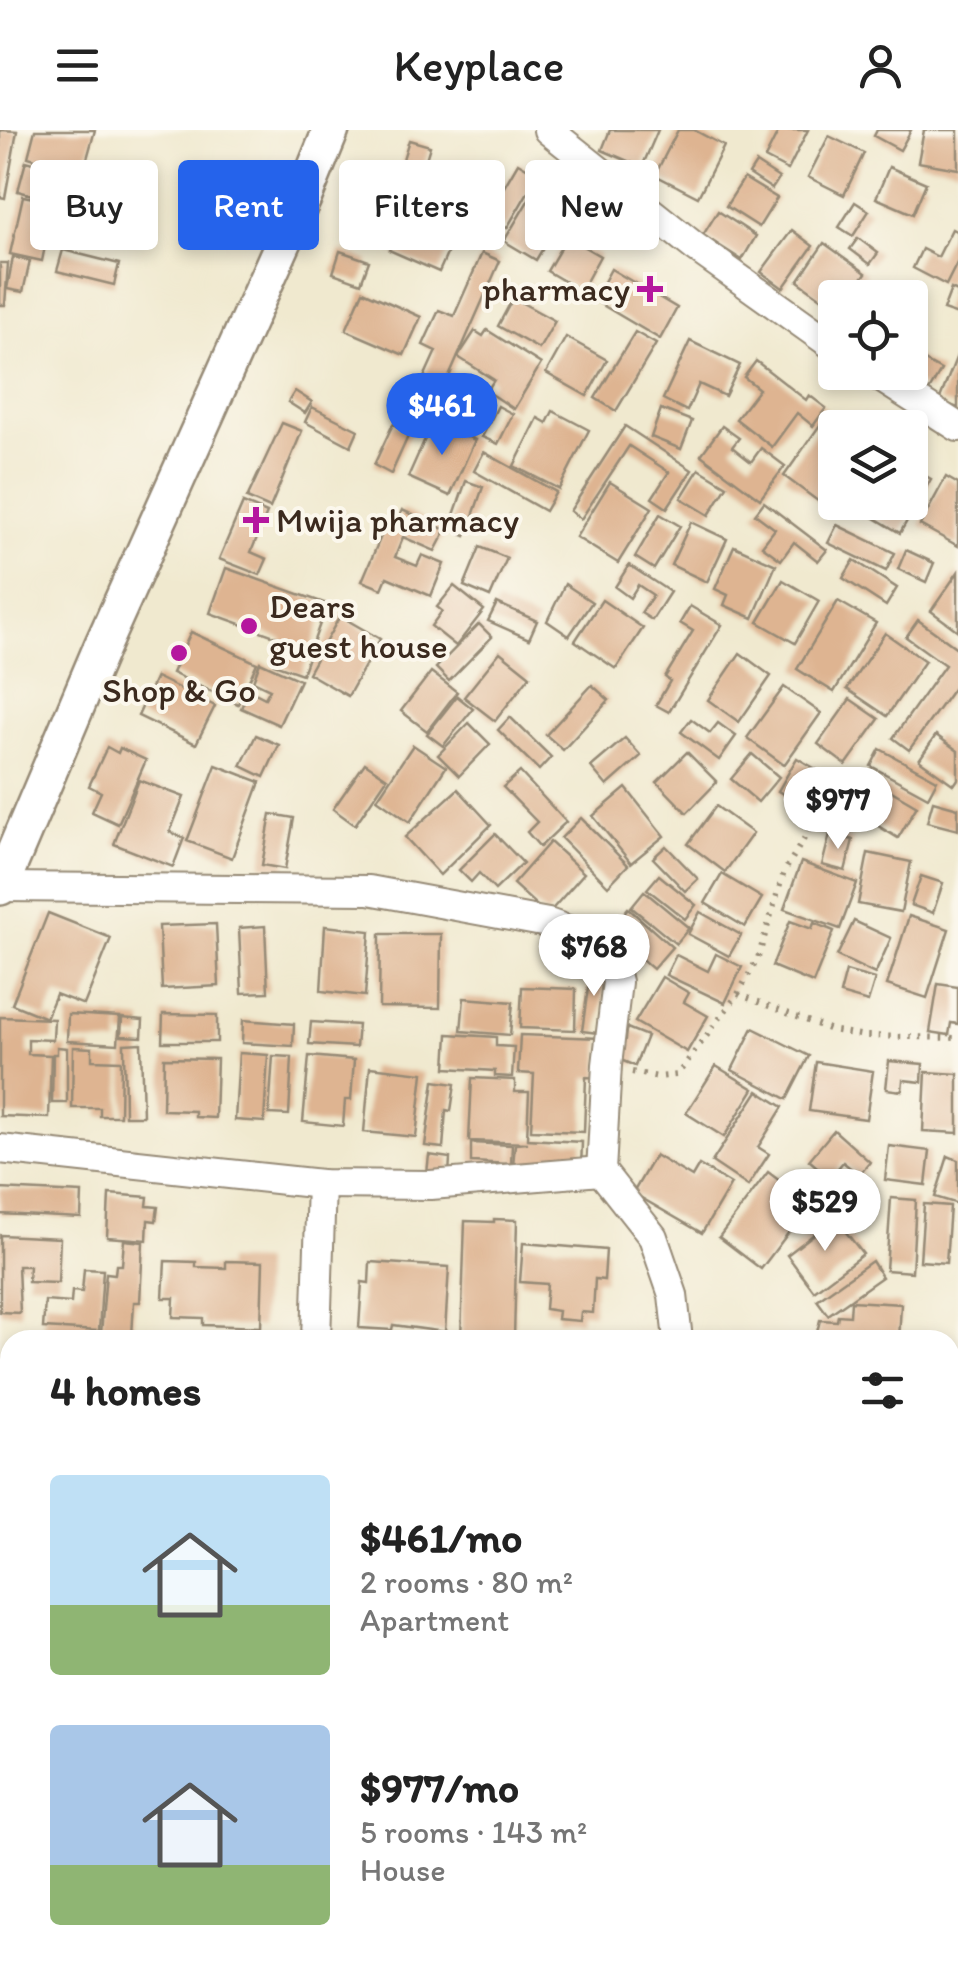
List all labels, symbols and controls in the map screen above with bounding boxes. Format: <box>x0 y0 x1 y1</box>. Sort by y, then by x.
icon: menu <box>50 38 105 93</box>
text: Keyplace <box>394 38 564 92</box>
icon: person <box>853 38 908 93</box>
chip: Buy <box>30 160 158 250</box>
chip: Rent <box>178 160 319 250</box>
chip: Filters <box>339 160 505 250</box>
chip: New <box>525 160 659 250</box>
place label: pharmacy <box>482 268 630 310</box>
marker: pharmacy <box>639 278 661 300</box>
map controls <box>818 280 928 520</box>
button: locate <box>818 280 928 390</box>
pin: $461 <box>383 373 501 458</box>
text: $461 <box>408 386 476 424</box>
button: layers <box>818 410 928 520</box>
place label: Mwija pharmacy <box>276 499 519 541</box>
marker: Mwija pharmacy <box>245 509 267 531</box>
place label: Dears guest house <box>269 585 448 667</box>
marker: Dears guest house <box>238 615 260 637</box>
marker: Shop & Go <box>168 642 190 664</box>
place label: Shop & Go <box>102 669 256 711</box>
pin: $977 <box>779 767 897 852</box>
text: $977 <box>806 780 870 818</box>
pin: $768 <box>535 914 653 999</box>
text: $768 <box>561 927 627 965</box>
pin: $529 <box>766 1169 884 1254</box>
text: $529 <box>792 1182 858 1220</box>
icon: filters <box>855 1363 910 1418</box>
text: 4 homes <box>50 1365 201 1416</box>
text: $461/mo <box>360 1512 523 1563</box>
icon: home <box>130 1515 250 1635</box>
text: 2 rooms · 80 m² <box>360 1563 573 1601</box>
text: Apartment <box>360 1601 509 1639</box>
text: $977/mo <box>360 1762 519 1813</box>
icon: home <box>130 1765 250 1885</box>
text: 5 rooms · 143 m² <box>360 1813 587 1851</box>
text: House <box>360 1851 446 1889</box>

